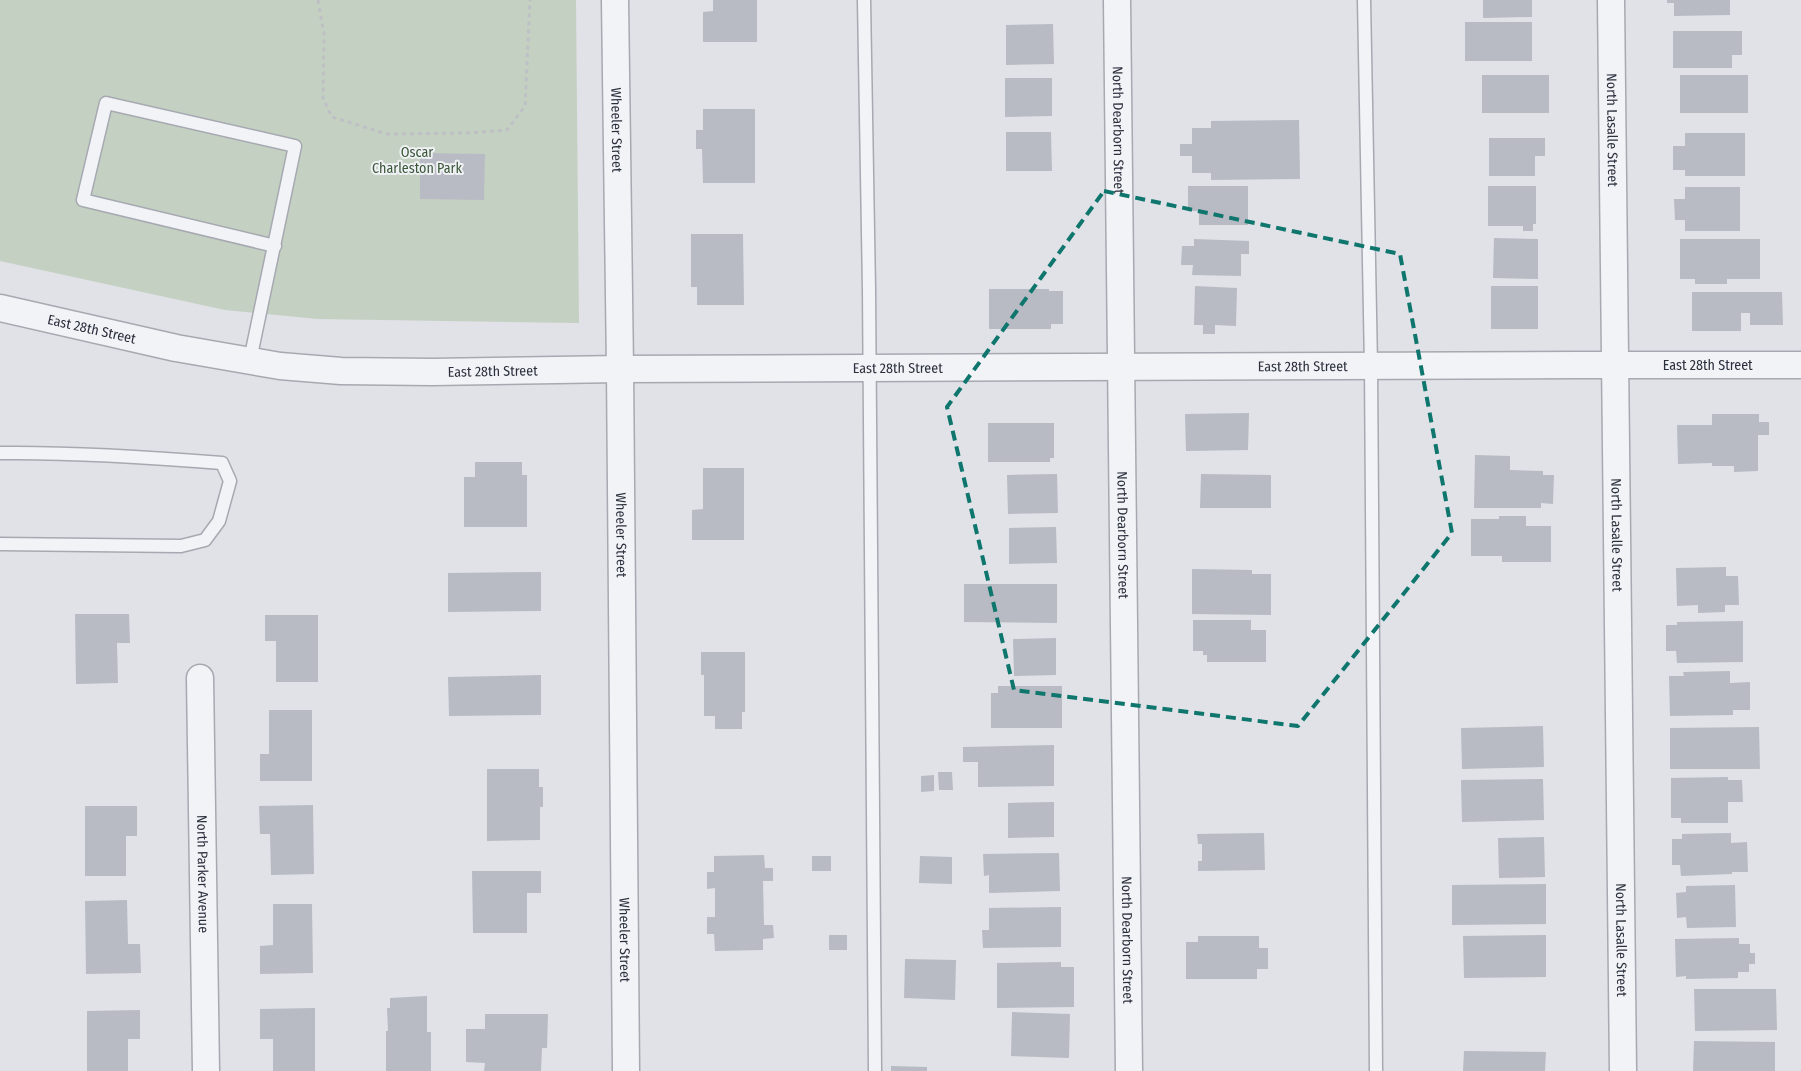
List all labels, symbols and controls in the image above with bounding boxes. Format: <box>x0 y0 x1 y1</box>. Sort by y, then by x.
street label: North Dearborn Street <box>1109 66 1128 194</box>
street label: North Lasalle Street <box>1603 73 1622 187</box>
street label: Wheeler Street <box>608 87 626 173</box>
park label: Oscar Charleston Park <box>372 144 462 177</box>
street label: East 28th Street <box>46 311 138 347</box>
street label: East 28th Street <box>1258 357 1348 375</box>
street label: East 28th Street <box>1663 357 1753 374</box>
street label: East 28th Street <box>853 359 943 377</box>
street label: East 28th Street <box>448 362 538 380</box>
street label: North Dearborn Street <box>1114 471 1132 599</box>
street label: North Lasalle Street <box>1608 478 1626 592</box>
street label: Wheeler Street <box>613 492 630 578</box>
street label: North Parker Avenue <box>194 815 212 933</box>
street label: North Dearborn Street <box>1118 876 1137 1004</box>
street label: North Lasalle Street <box>1612 883 1631 997</box>
street label: Wheeler Street <box>616 897 634 983</box>

